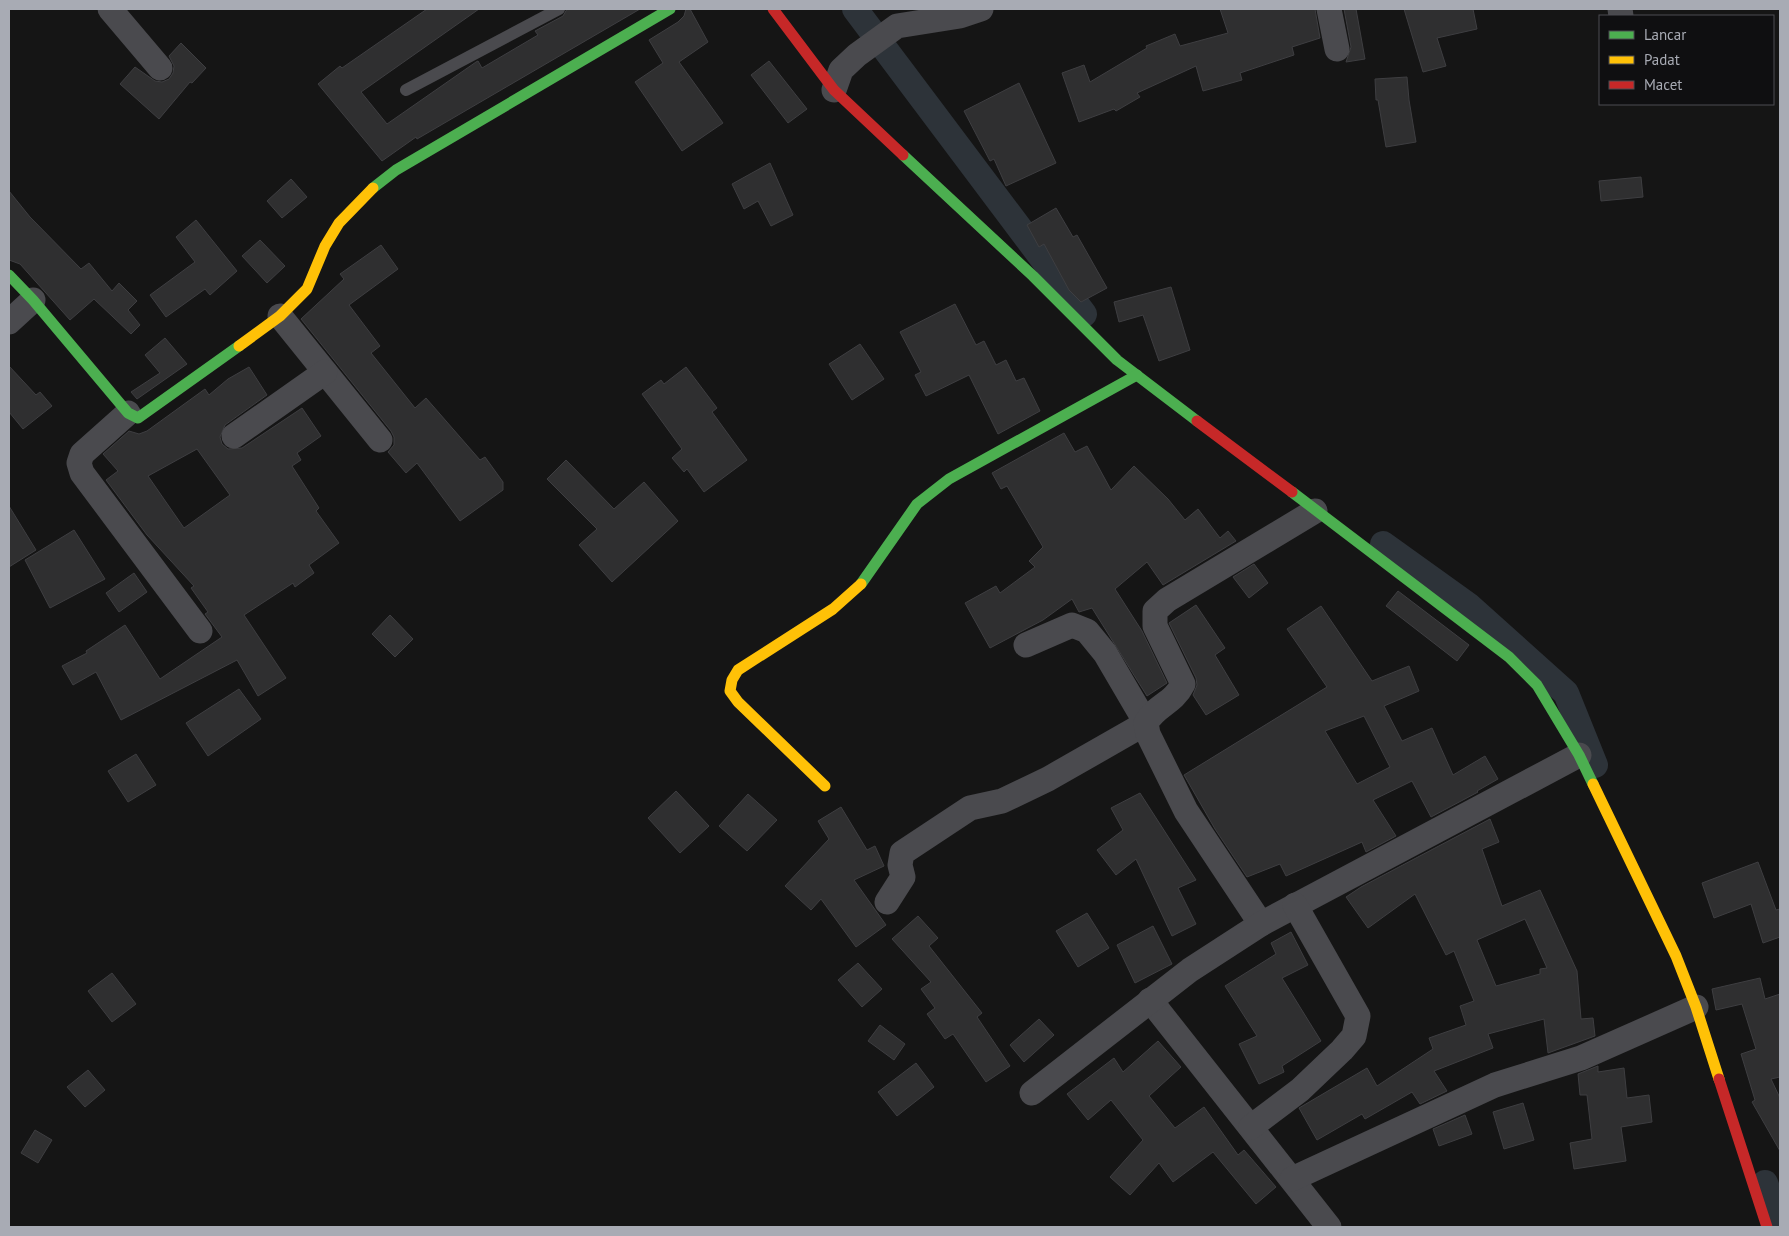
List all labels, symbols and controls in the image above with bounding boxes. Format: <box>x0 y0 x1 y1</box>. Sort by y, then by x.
legend <box>1599 15 1774 105</box>
text: Lancar <box>1644 25 1686 44</box>
text: Padat <box>1644 50 1680 69</box>
text: Macet <box>1644 75 1682 94</box>

